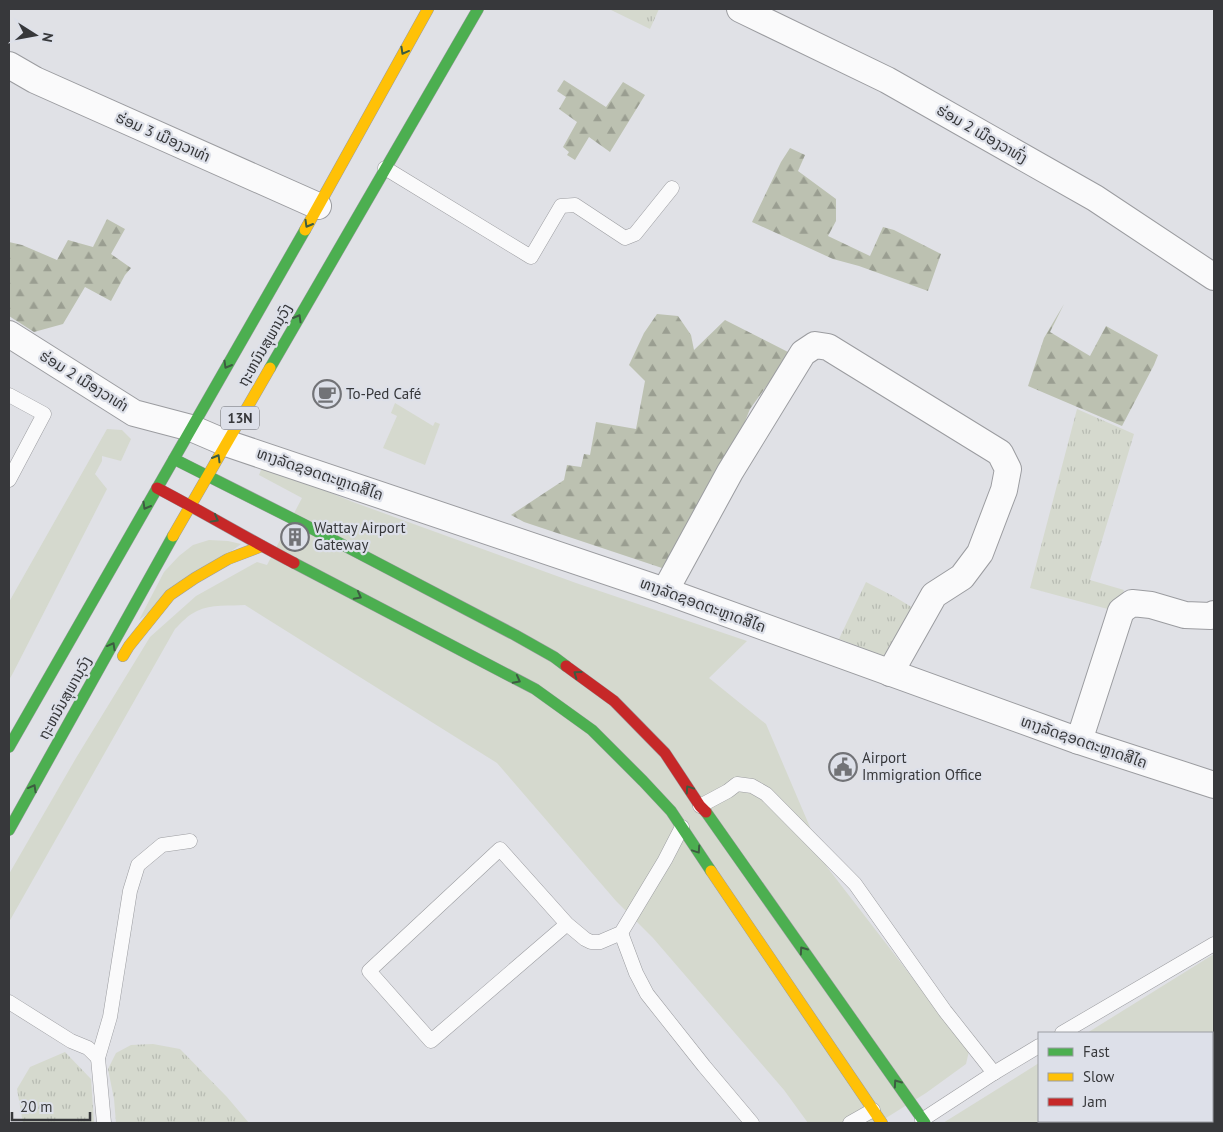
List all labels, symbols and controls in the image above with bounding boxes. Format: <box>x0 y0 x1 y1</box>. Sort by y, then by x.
north arrow <box>10 10 60 60</box>
text: N <box>38 31 57 44</box>
one-way arrow <box>400 46 410 55</box>
street label: ຮ່ອມ 2 ເມືອງວາທົ່ງ <box>933 99 1032 167</box>
street label: ຮ່ອມ 3 ເມືອງວາທ່າ <box>113 107 213 166</box>
one-way arrow <box>304 219 314 228</box>
street label: ຖະຫນົນສຸພານຸວົງ <box>233 300 297 390</box>
one-way arrow <box>292 314 302 323</box>
street label: ຮ່ອມ 2 ເມືອງວາທ່າ <box>36 346 132 415</box>
one-way arrow <box>224 360 234 369</box>
cafe icon: To-Ped Café <box>312 379 342 409</box>
place label: To-Ped Café <box>346 384 421 403</box>
road number: 13N <box>221 406 259 429</box>
street label: ທາງລັດຊອດຕະຫຼາດສີໄຄ <box>254 443 386 504</box>
one-way arrow <box>211 455 221 464</box>
one-way arrow <box>143 501 153 510</box>
one-way arrow <box>210 513 219 523</box>
place label: Wattay Airport Gateway <box>314 518 406 554</box>
building icon: Wattay Airport Gateway <box>280 522 310 552</box>
street label: ທາງລັດຊອດຕະຫຼາດສີໄຄ <box>638 573 769 636</box>
one-way arrow <box>353 590 362 600</box>
one-way arrow <box>105 642 115 651</box>
street label: ຖະຫນົນສຸພານຸວົງ <box>34 652 96 744</box>
one-way arrow <box>574 671 583 679</box>
one-way arrow <box>512 674 521 684</box>
street label: ທາງລັດຊອດຕະຫຼາດສີໄຄ <box>1018 711 1150 772</box>
place label: Airport Immigration Office <box>862 748 982 784</box>
public building icon: Airport Immigration Office <box>828 752 858 782</box>
one-way arrow <box>26 784 36 793</box>
one-way arrow <box>686 786 695 795</box>
one-way arrow <box>691 844 700 854</box>
one-way arrow <box>800 947 809 956</box>
legend <box>1038 1032 1213 1122</box>
text: Fast <box>1083 1042 1110 1061</box>
text: Slow <box>1083 1067 1114 1086</box>
one-way arrow <box>894 1080 902 1089</box>
scale bar <box>12 1090 90 1122</box>
text: Jam <box>1082 1092 1107 1111</box>
text: 20 m <box>20 1097 53 1116</box>

